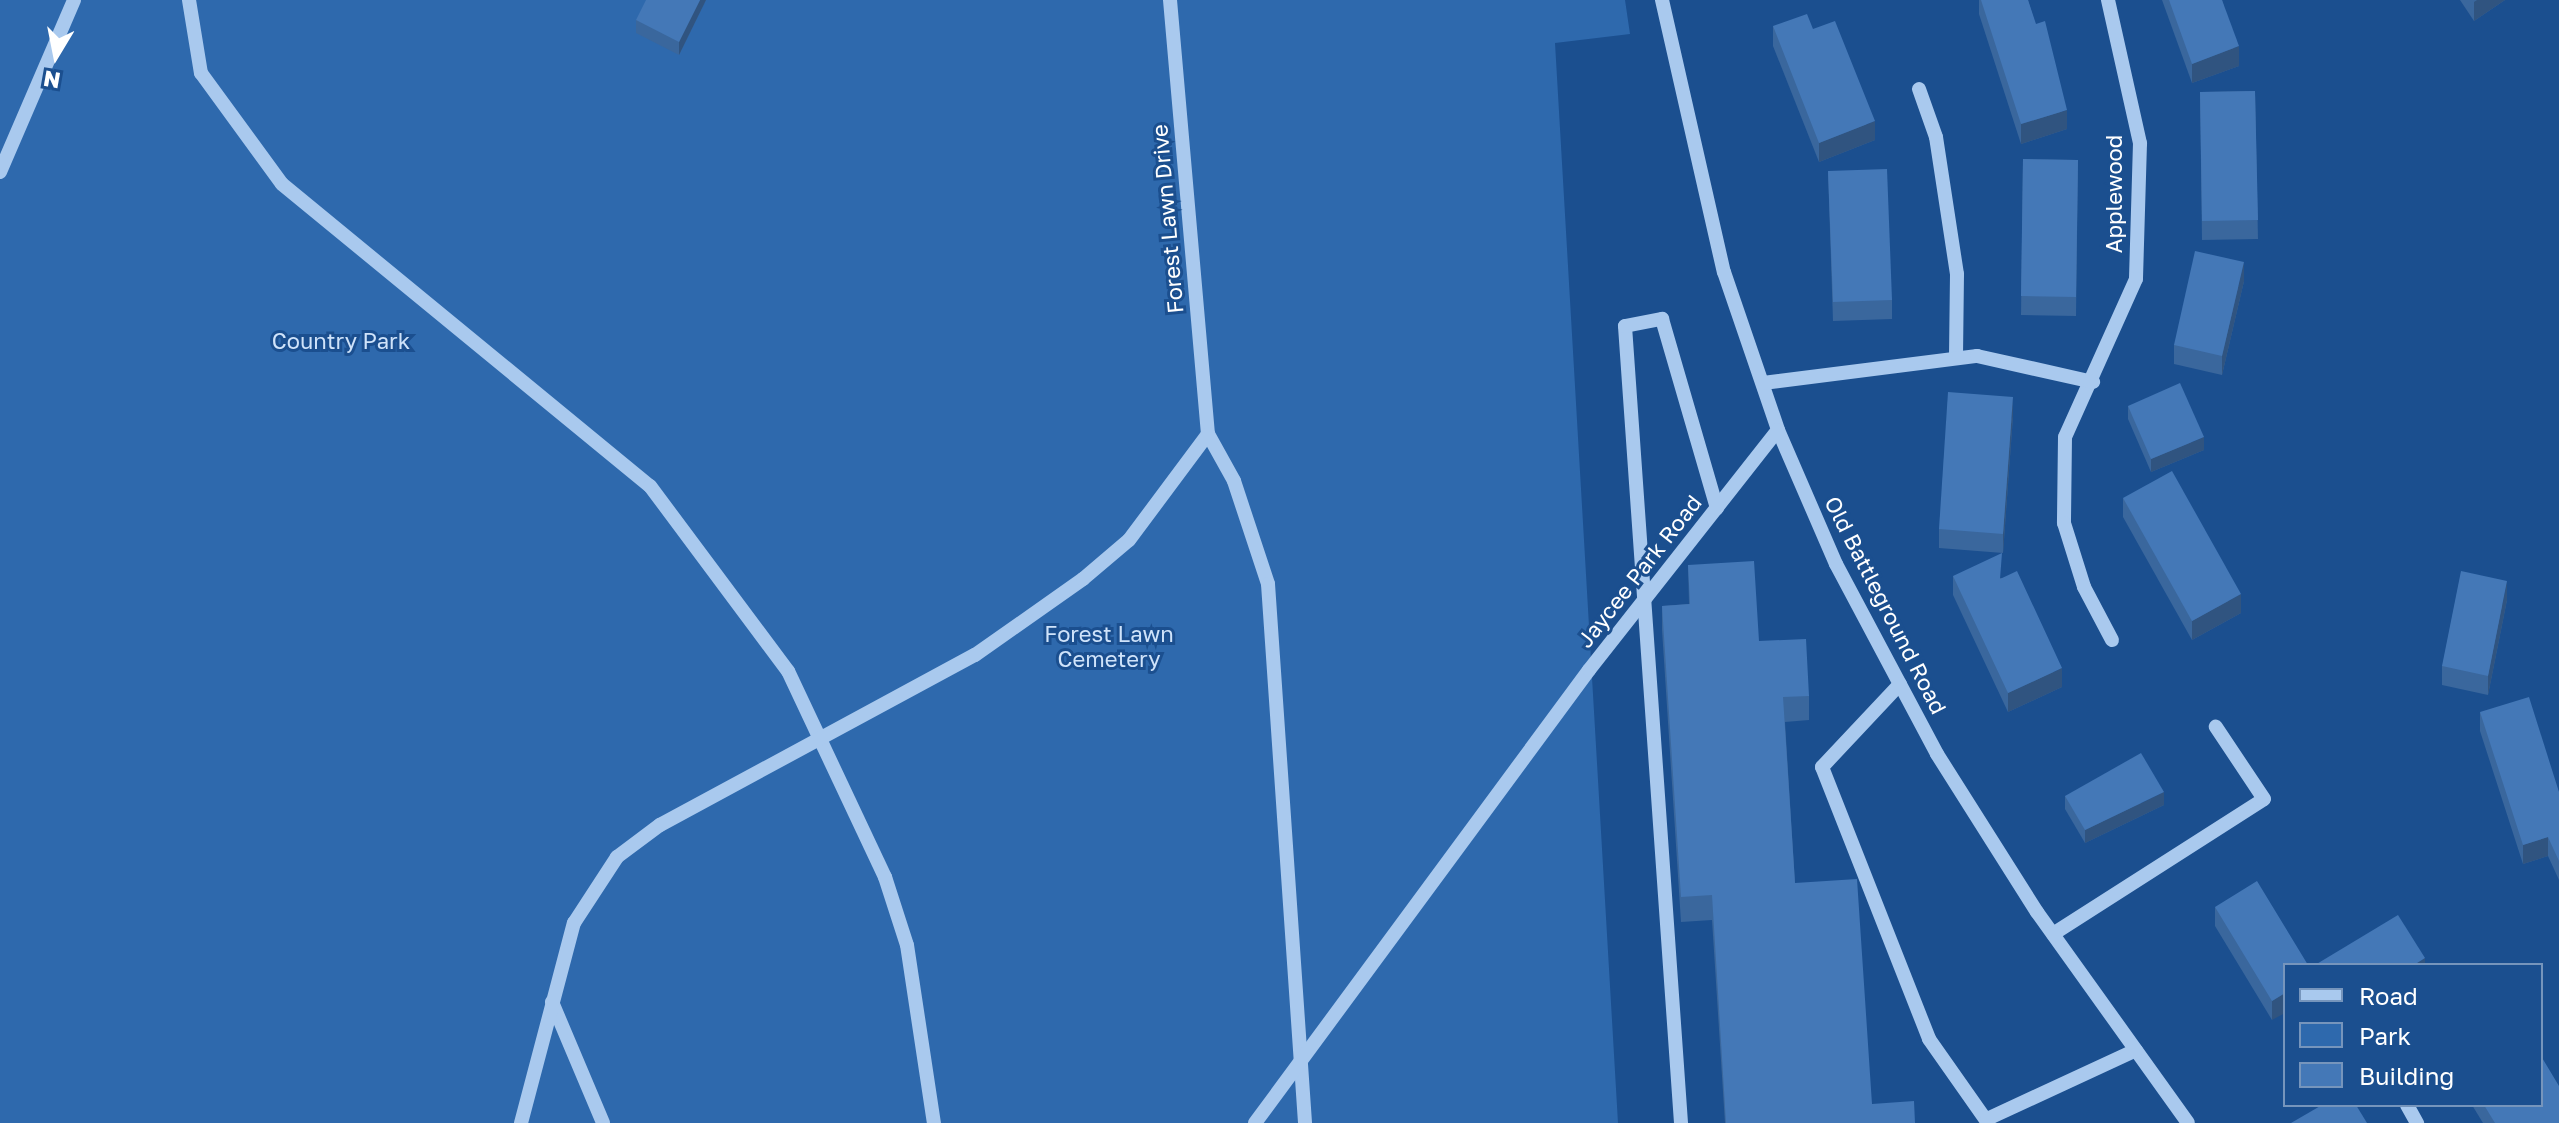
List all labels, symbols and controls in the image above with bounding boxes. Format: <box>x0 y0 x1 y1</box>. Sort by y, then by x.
north arrow <box>16 16 96 96</box>
text: N <box>41 65 62 95</box>
street label: Forest Lawn Drive <box>1146 123 1188 315</box>
street label: Applewood <box>2101 135 2127 253</box>
park label: Country Park <box>272 328 410 354</box>
street label: Jaycee Park Road <box>1571 490 1707 652</box>
street label: Old Battleground Road <box>1820 492 1952 718</box>
park label: Forest Lawn Cemetery <box>1044 620 1174 672</box>
legend <box>2283 963 2543 1107</box>
text: Road <box>2359 981 2418 1010</box>
text: Park <box>2359 1021 2411 1050</box>
text: Building <box>2359 1061 2454 1090</box>

